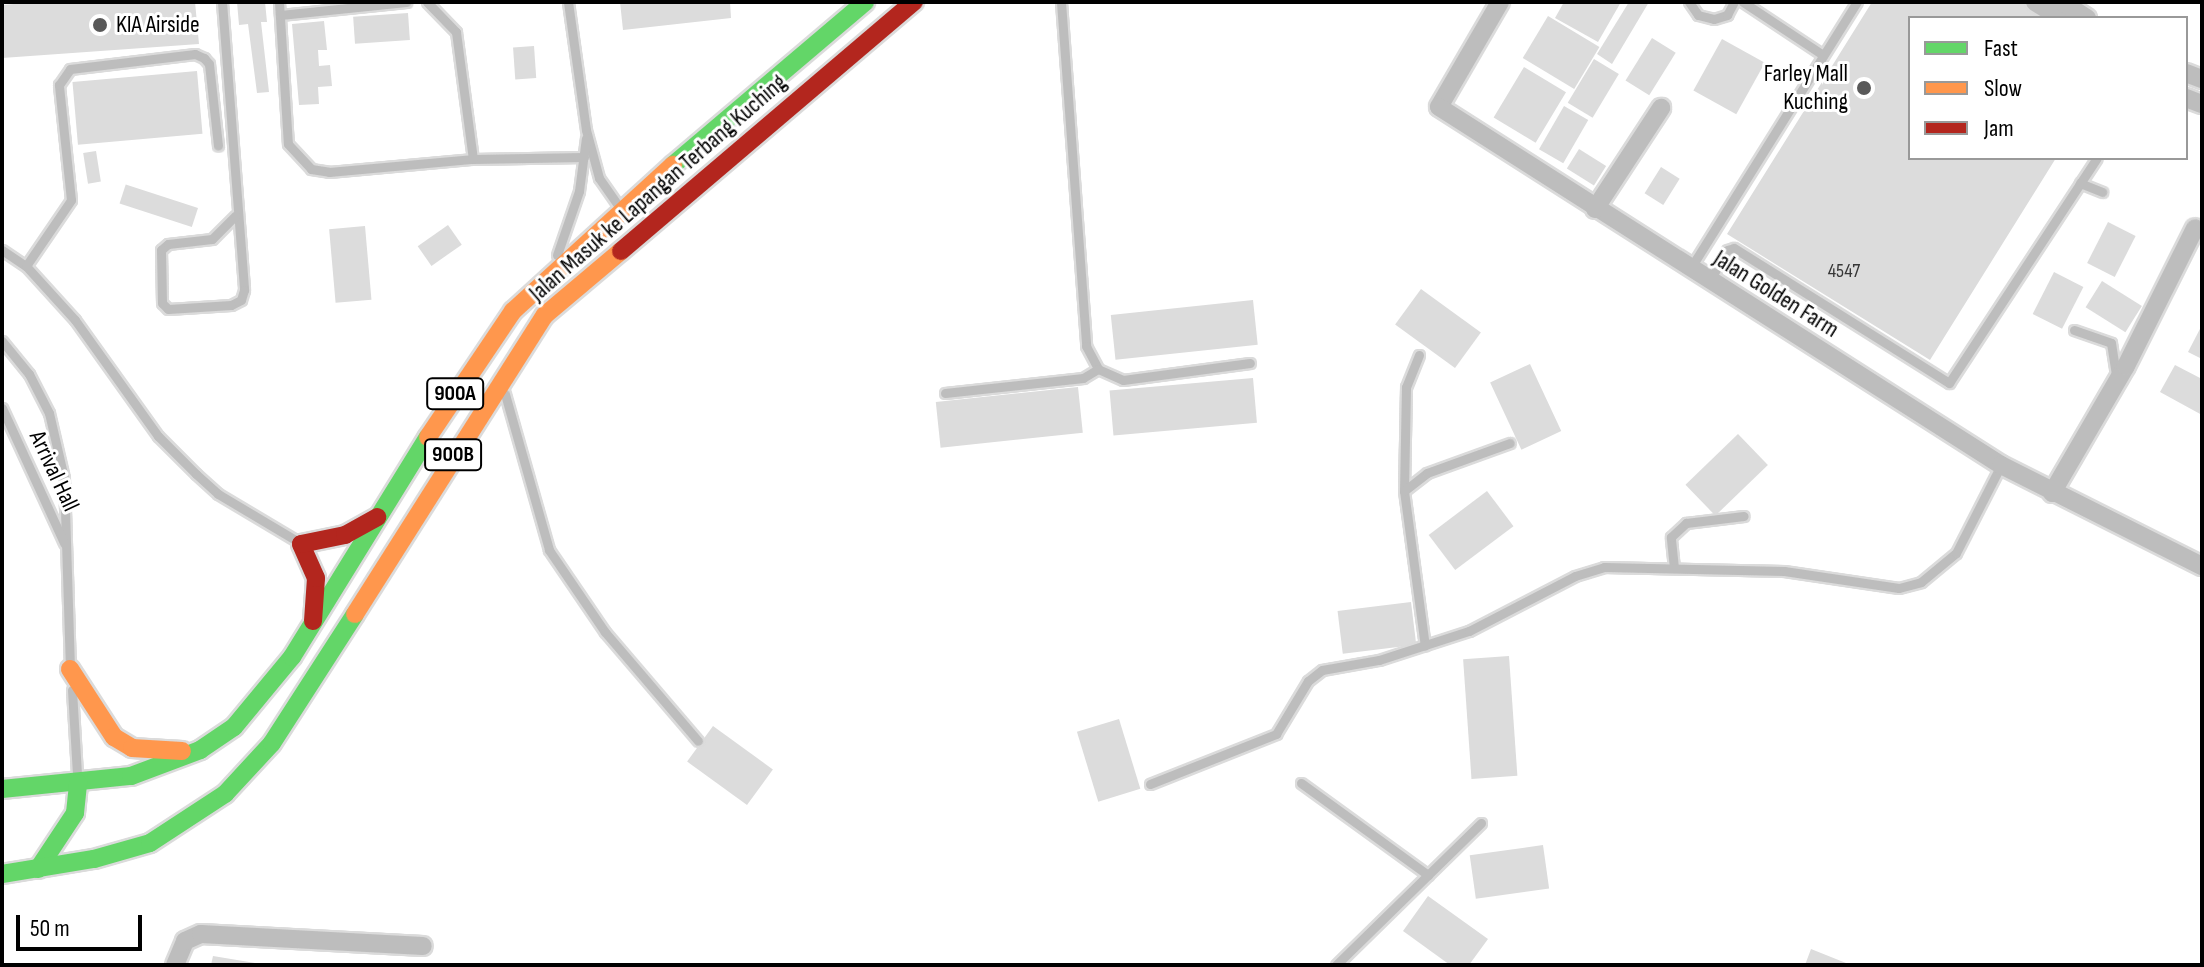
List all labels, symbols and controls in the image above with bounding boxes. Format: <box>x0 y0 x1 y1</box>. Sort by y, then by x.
place label: KIA Airside <box>116 11 200 39</box>
marker: KIA Airside <box>91 16 109 34</box>
legend <box>1908 16 2188 160</box>
text: Fast <box>1984 34 2018 63</box>
place label: Farley Mall Kuching <box>1764 60 1848 116</box>
street label: Jalan Masuk ke Lapangan Terbang Kuching <box>523 68 793 308</box>
text: Slow <box>1984 74 2022 103</box>
marker: Farley Mall Kuching <box>1855 79 1873 97</box>
text: Jam <box>1984 114 2014 143</box>
street label: Jalan Golden Farm <box>1708 244 1844 344</box>
house number: 4547 <box>1828 259 1860 283</box>
road number: 900A <box>425 376 485 412</box>
street label: Arrival Hall <box>23 426 85 516</box>
road number: 900B <box>423 437 483 473</box>
scale bar <box>20 899 146 949</box>
text: 50 m <box>30 914 70 943</box>

